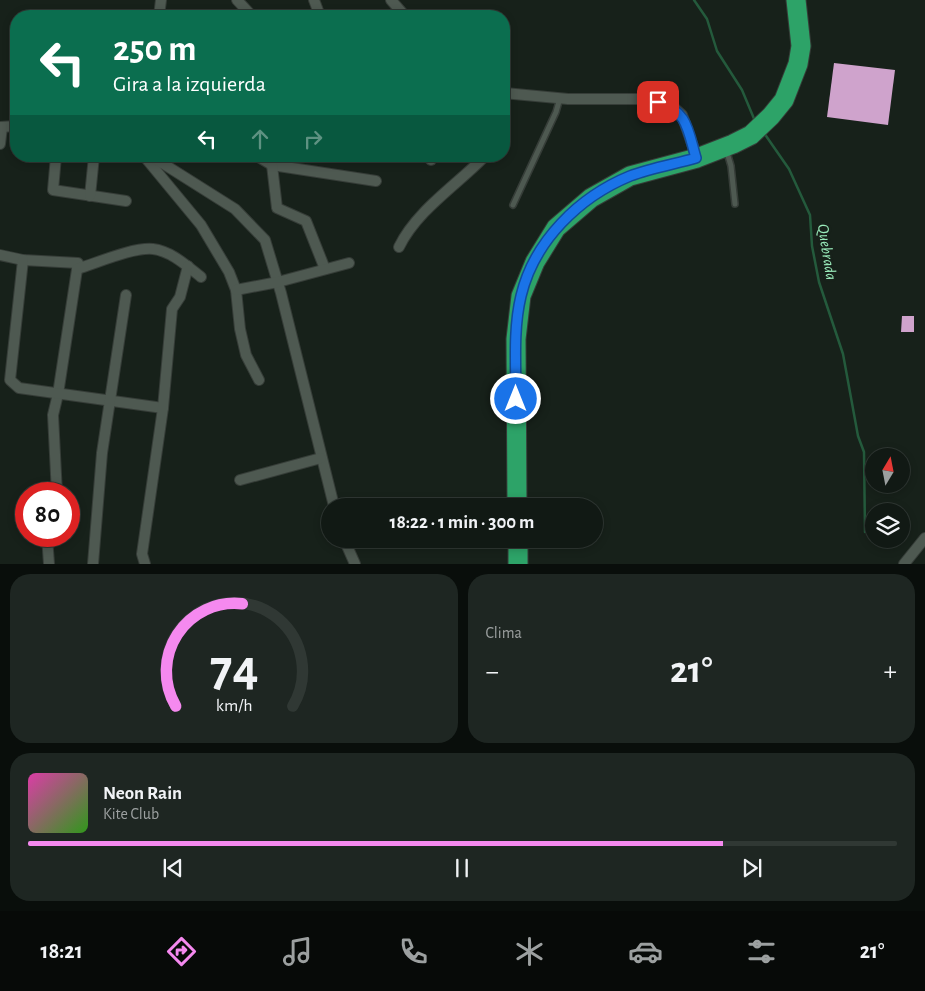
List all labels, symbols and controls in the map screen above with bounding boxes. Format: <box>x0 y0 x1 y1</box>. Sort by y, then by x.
icon: left <box>30 30 95 95</box>
text: 250 m <box>113 32 196 67</box>
text: Gira a la izquierda <box>113 73 266 95</box>
pin <box>637 81 679 123</box>
icon: arrive <box>644 88 672 116</box>
icon: left <box>193 125 221 153</box>
icon: ahead <box>246 125 274 153</box>
icon: right <box>299 125 327 153</box>
water label: Quebrada <box>814 223 839 281</box>
position arrow <box>489 372 541 424</box>
north arrow <box>865 448 910 492</box>
map controls <box>865 448 910 548</box>
speed limit sign: 80 <box>15 482 80 547</box>
button: layers <box>865 503 910 548</box>
text: 18:22 · 1 min · 300 m <box>390 513 534 532</box>
text: Clima <box>486 625 522 641</box>
text: 74 <box>209 643 258 695</box>
text: 21° <box>670 652 713 690</box>
text: − <box>486 658 499 686</box>
text: + <box>884 658 897 686</box>
text: km/h <box>215 697 252 715</box>
text: Neon Rain <box>103 784 182 803</box>
text: Kite Club <box>103 806 159 822</box>
icon: previous <box>159 854 187 882</box>
icon: pause <box>448 854 476 882</box>
icon: next <box>738 854 766 882</box>
icon: directions <box>164 934 199 969</box>
icon: music <box>280 934 315 969</box>
icon: phone <box>396 934 431 969</box>
icon: climate <box>512 934 547 969</box>
icon: car <box>628 934 663 969</box>
icon: filters <box>744 934 779 969</box>
text: 18:21 <box>41 940 83 962</box>
text: 21° <box>860 940 884 962</box>

